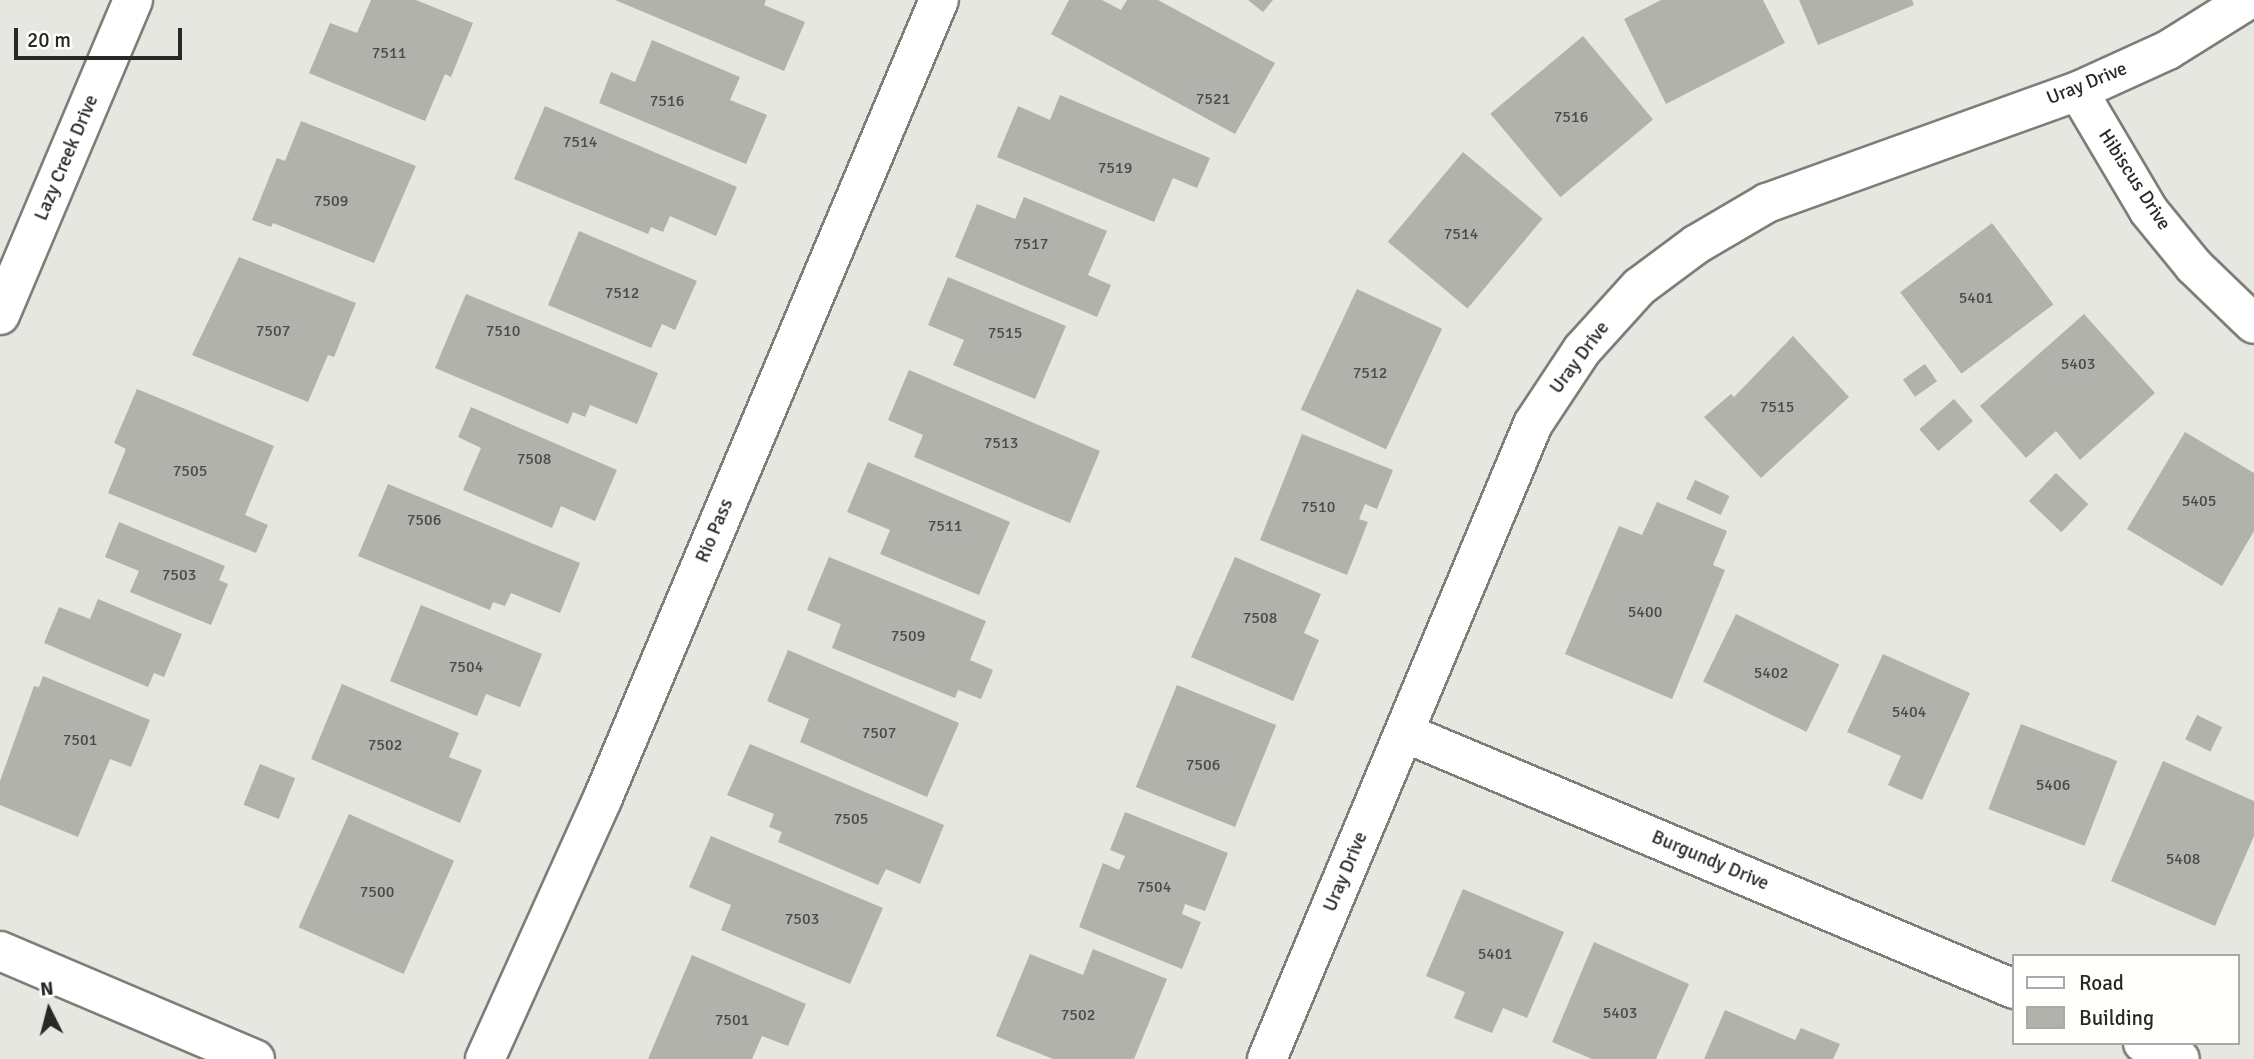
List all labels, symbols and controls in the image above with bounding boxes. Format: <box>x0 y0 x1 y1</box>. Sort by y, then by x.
scale bar <box>18 14 186 58</box>
text: 20 m <box>27 27 71 53</box>
house number: 7511 <box>372 43 406 63</box>
street label: Uray Drive <box>2044 58 2130 110</box>
house number: 7521 <box>1196 89 1230 109</box>
house number: 7516 <box>650 91 684 111</box>
street label: Lazy Creek Drive <box>30 92 104 224</box>
house number: 7516 <box>1554 107 1588 127</box>
street label: Hibiscus Drive <box>2093 125 2175 235</box>
house number: 7514 <box>563 132 597 152</box>
house number: 7519 <box>1098 158 1132 178</box>
house number: 7509 <box>314 191 348 211</box>
house number: 7514 <box>1444 224 1478 244</box>
house number: 7517 <box>1014 234 1048 254</box>
house number: 7512 <box>605 283 639 303</box>
house number: 5401 <box>1959 288 1993 308</box>
street label: Uray Drive <box>1545 317 1615 399</box>
house number: 7507 <box>256 321 290 341</box>
house number: 7510 <box>486 321 520 341</box>
house number: 7515 <box>988 323 1022 343</box>
house number: 5403 <box>2061 354 2095 374</box>
house number: 7512 <box>1353 363 1387 383</box>
house number: 7515 <box>1760 397 1794 417</box>
house number: 7513 <box>984 433 1018 453</box>
house number: 7508 <box>517 449 551 469</box>
house number: 7505 <box>173 461 207 481</box>
house number: 5405 <box>2182 491 2216 511</box>
street label: Rio Pass <box>691 496 739 566</box>
house number: 7510 <box>1301 497 1335 517</box>
house number: 7506 <box>407 510 441 530</box>
house number: 7511 <box>928 516 962 536</box>
house number: 7503 <box>162 565 196 585</box>
house number: 5400 <box>1628 602 1662 622</box>
house number: 7508 <box>1243 608 1277 628</box>
house number: 7509 <box>891 626 925 646</box>
house number: 7504 <box>449 657 483 677</box>
house number: 5402 <box>1754 663 1788 683</box>
house number: 5404 <box>1892 702 1926 722</box>
house number: 7507 <box>862 723 896 743</box>
house number: 7501 <box>63 730 97 750</box>
house number: 7502 <box>368 735 402 755</box>
house number: 7506 <box>1186 755 1220 775</box>
house number: 5406 <box>2036 775 2070 795</box>
house number: 7505 <box>834 809 868 829</box>
street label: Burgundy Drive <box>1648 826 1772 896</box>
street label: Uray Drive <box>1319 829 1373 915</box>
house number: 5408 <box>2166 849 2200 869</box>
house number: 7504 <box>1137 877 1171 897</box>
house number: 7500 <box>360 882 394 902</box>
house number: 7503 <box>785 909 819 929</box>
house number: 5401 <box>1478 944 1512 964</box>
legend <box>2012 954 2240 1045</box>
text: Road <box>2079 970 2124 996</box>
north arrow <box>14 975 84 1045</box>
text: N <box>39 976 55 1002</box>
house number: 5403 <box>1603 1003 1637 1023</box>
house number: 7502 <box>1061 1005 1095 1025</box>
text: Building <box>2079 1005 2154 1031</box>
house number: 7501 <box>715 1010 749 1030</box>

